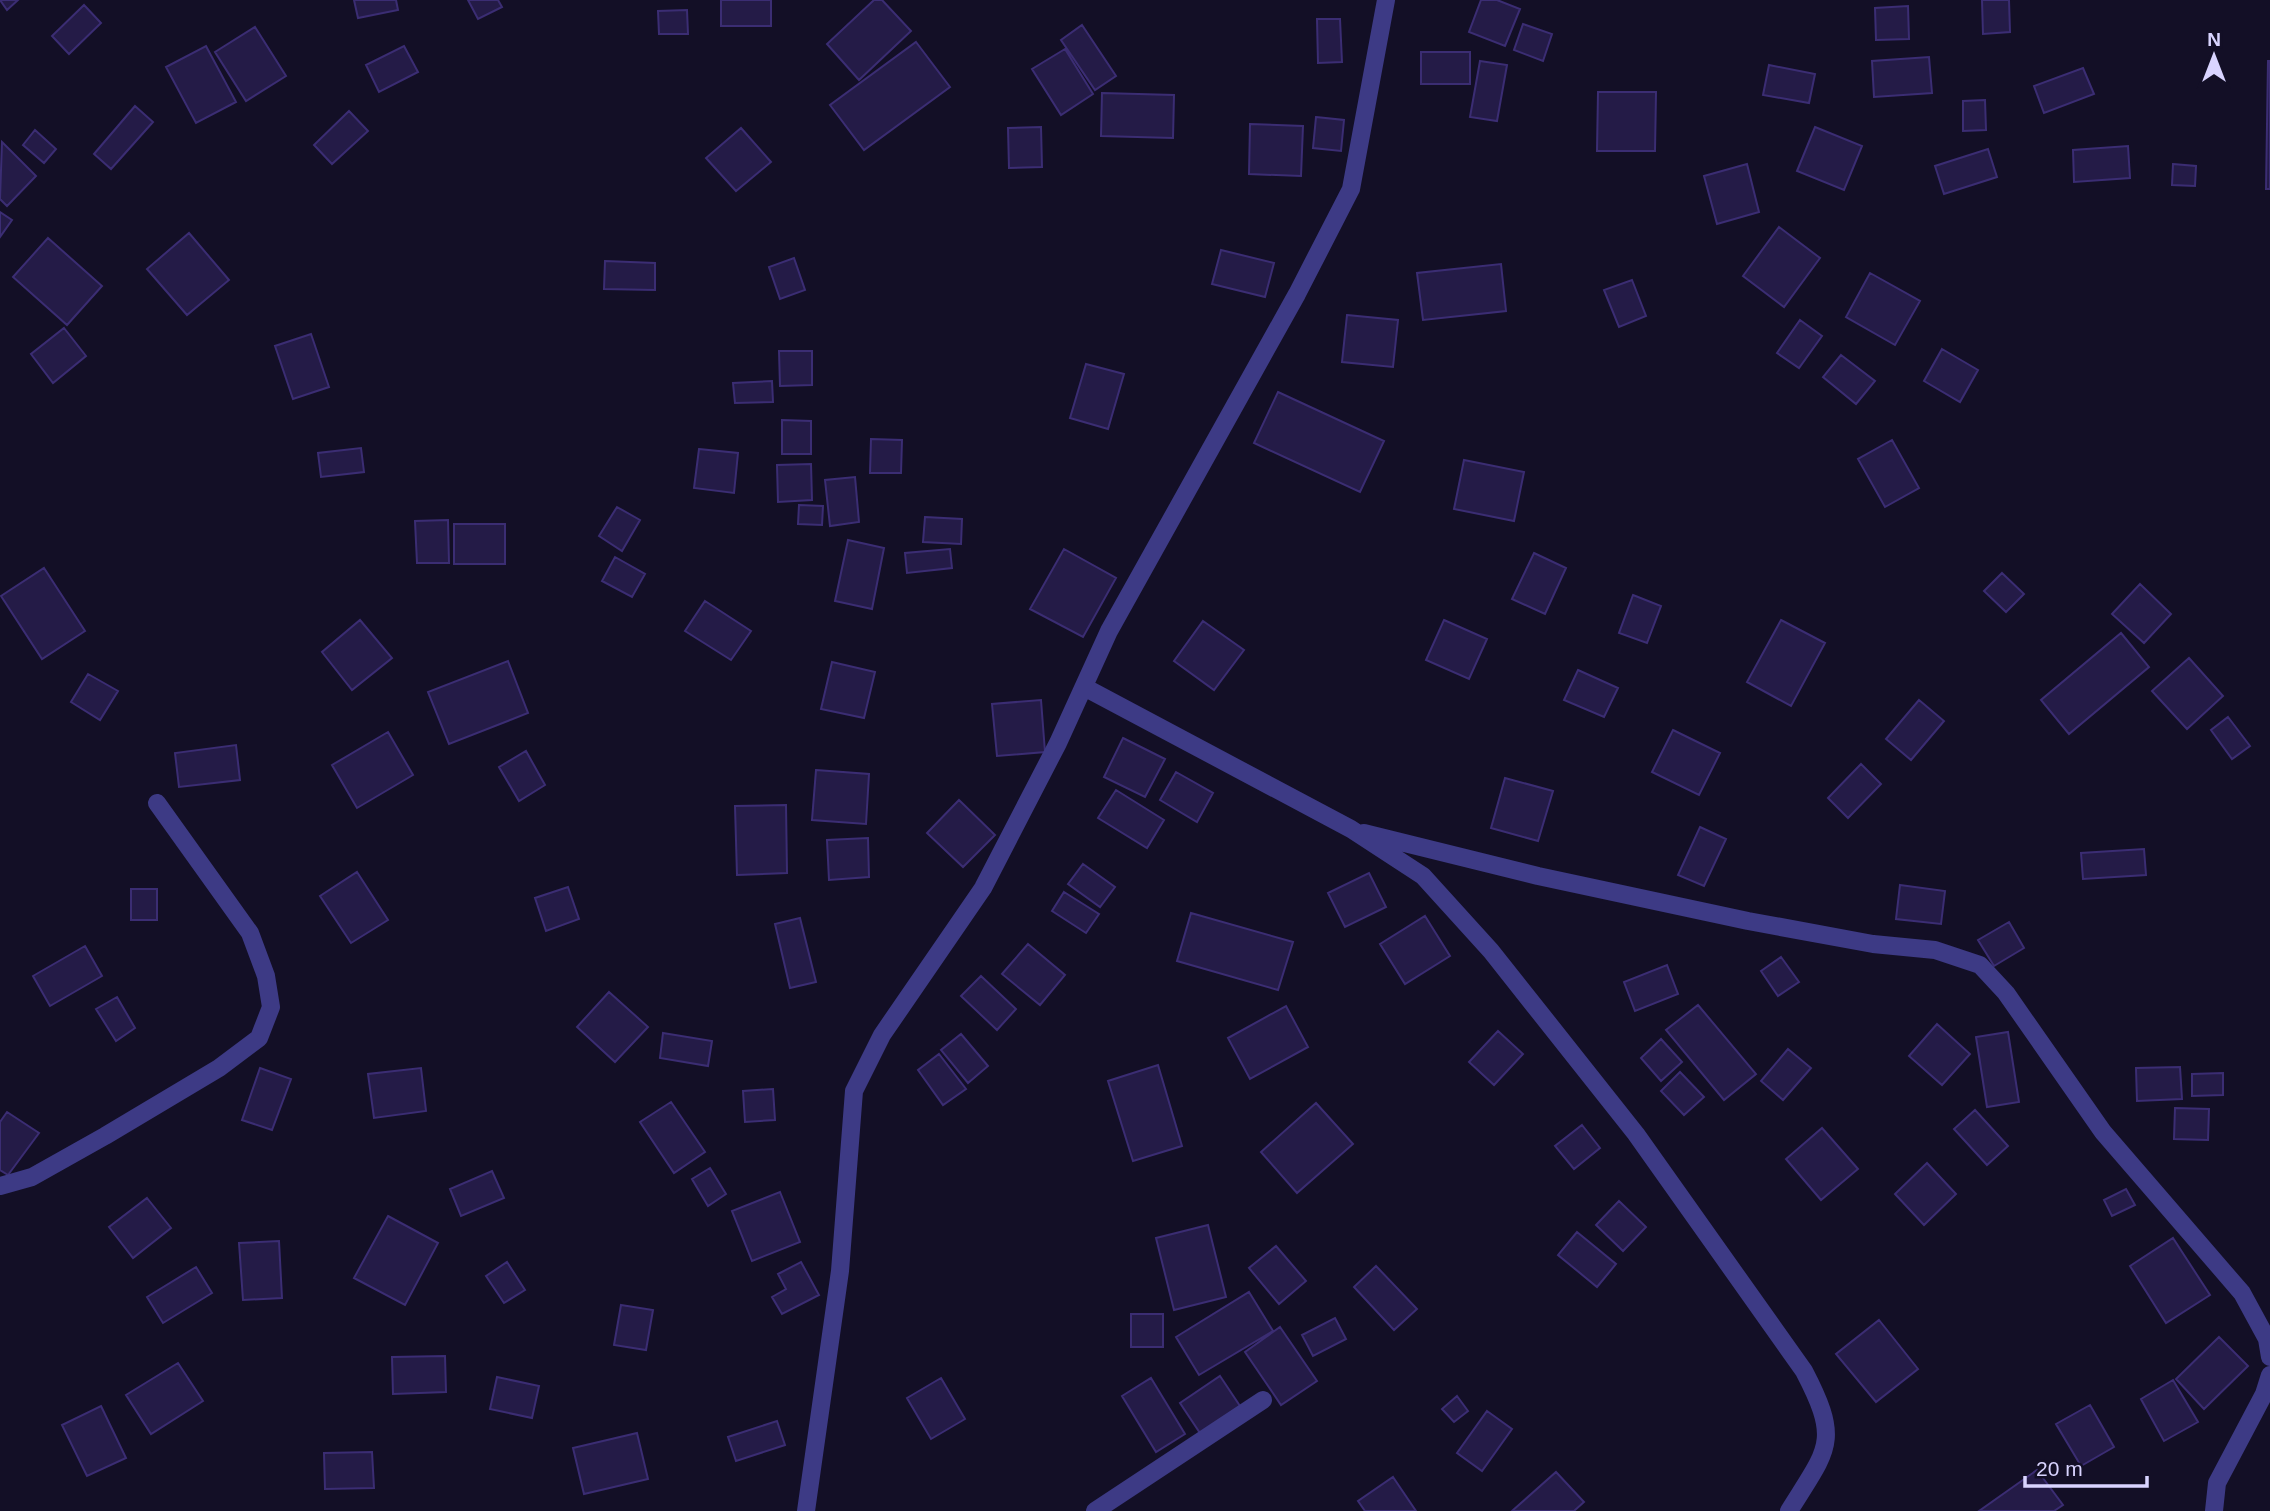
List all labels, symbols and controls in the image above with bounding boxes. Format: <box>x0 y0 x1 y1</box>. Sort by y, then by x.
north arrow <box>2179 21 2249 91</box>
text: N <box>2207 29 2221 50</box>
scale bar <box>2025 1444 2148 1488</box>
text: 20 m <box>2036 1457 2083 1480</box>

